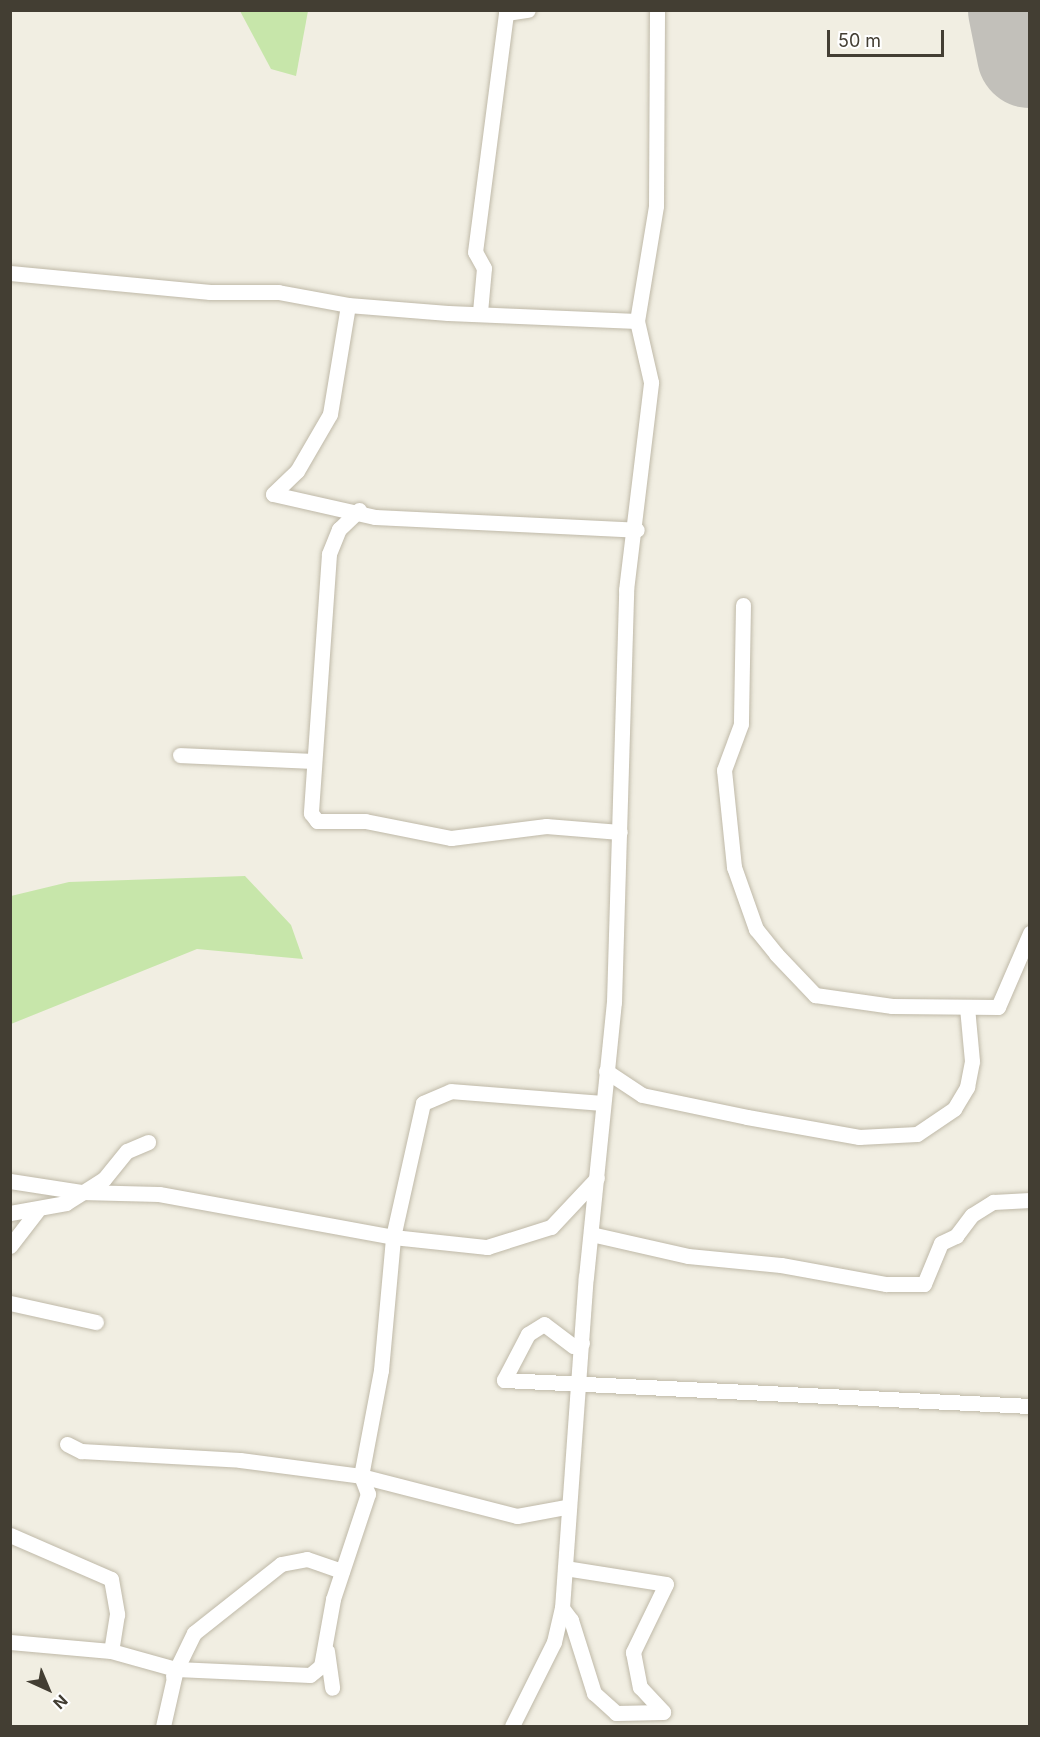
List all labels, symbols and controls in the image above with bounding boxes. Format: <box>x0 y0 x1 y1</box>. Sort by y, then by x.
scale bar <box>830 18 947 56</box>
text: 50 m <box>838 30 881 51</box>
north arrow <box>18 1659 78 1719</box>
text: N <box>49 1691 72 1713</box>

